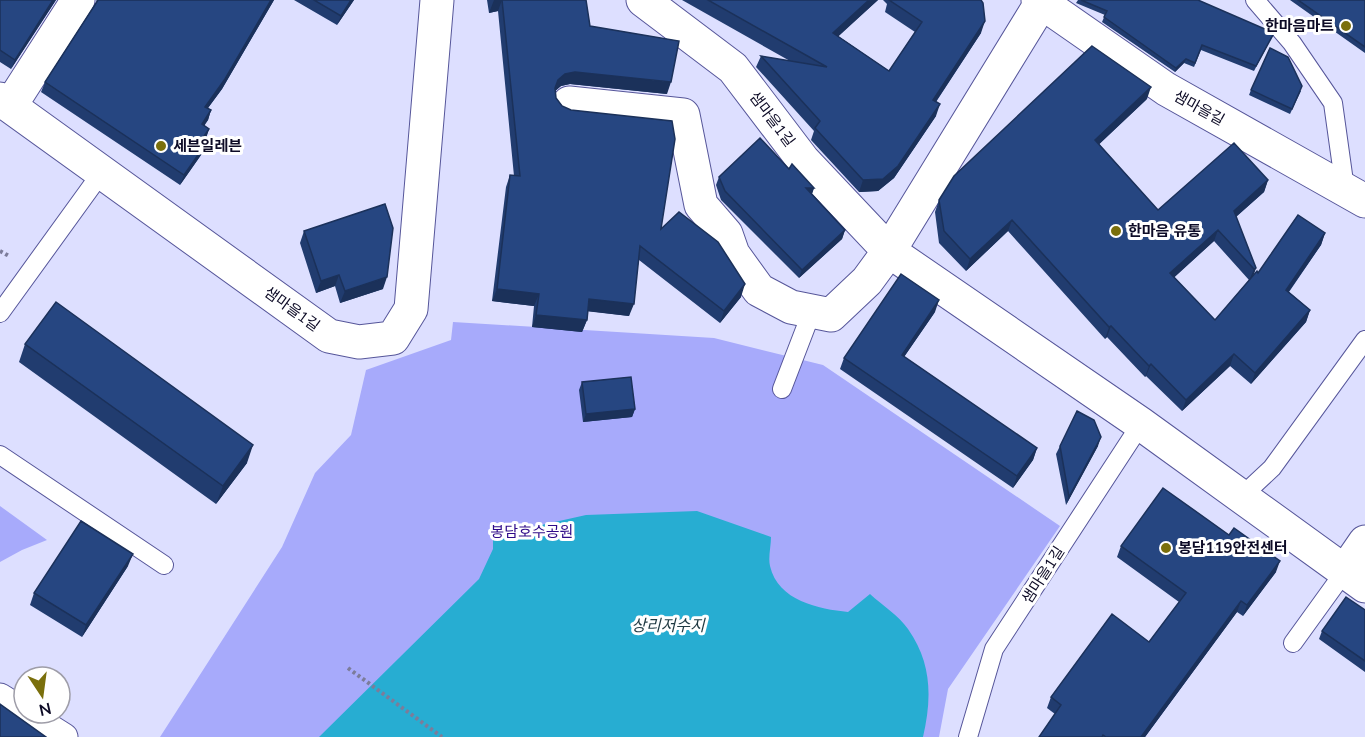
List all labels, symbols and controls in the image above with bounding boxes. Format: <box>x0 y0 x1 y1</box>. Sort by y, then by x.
place label: 한마음마트 <box>1265 16 1334 36</box>
marker: 한마음마트 <box>1339 19 1353 33</box>
street label: 샘마을길 <box>1170 86 1228 130</box>
street label: 샘마을1길 <box>745 87 799 151</box>
place label: 세븐일레븐 <box>173 136 242 156</box>
marker: 세븐일레븐 <box>154 139 168 153</box>
place label: 한마음 유통 <box>1128 221 1201 241</box>
marker: 한마음 유통 <box>1109 224 1123 238</box>
street label: 샘마을1길 <box>260 282 324 336</box>
park label: 봉담호수공원 <box>491 522 573 542</box>
place label: 봉담119안전센터 <box>1178 538 1288 558</box>
marker: 봉담119안전센터 <box>1159 541 1173 555</box>
street label: 샘마을1길 <box>1017 543 1069 607</box>
water label: 상리저수지 <box>631 615 706 637</box>
north arrow <box>12 665 72 725</box>
text: N <box>37 697 53 721</box>

